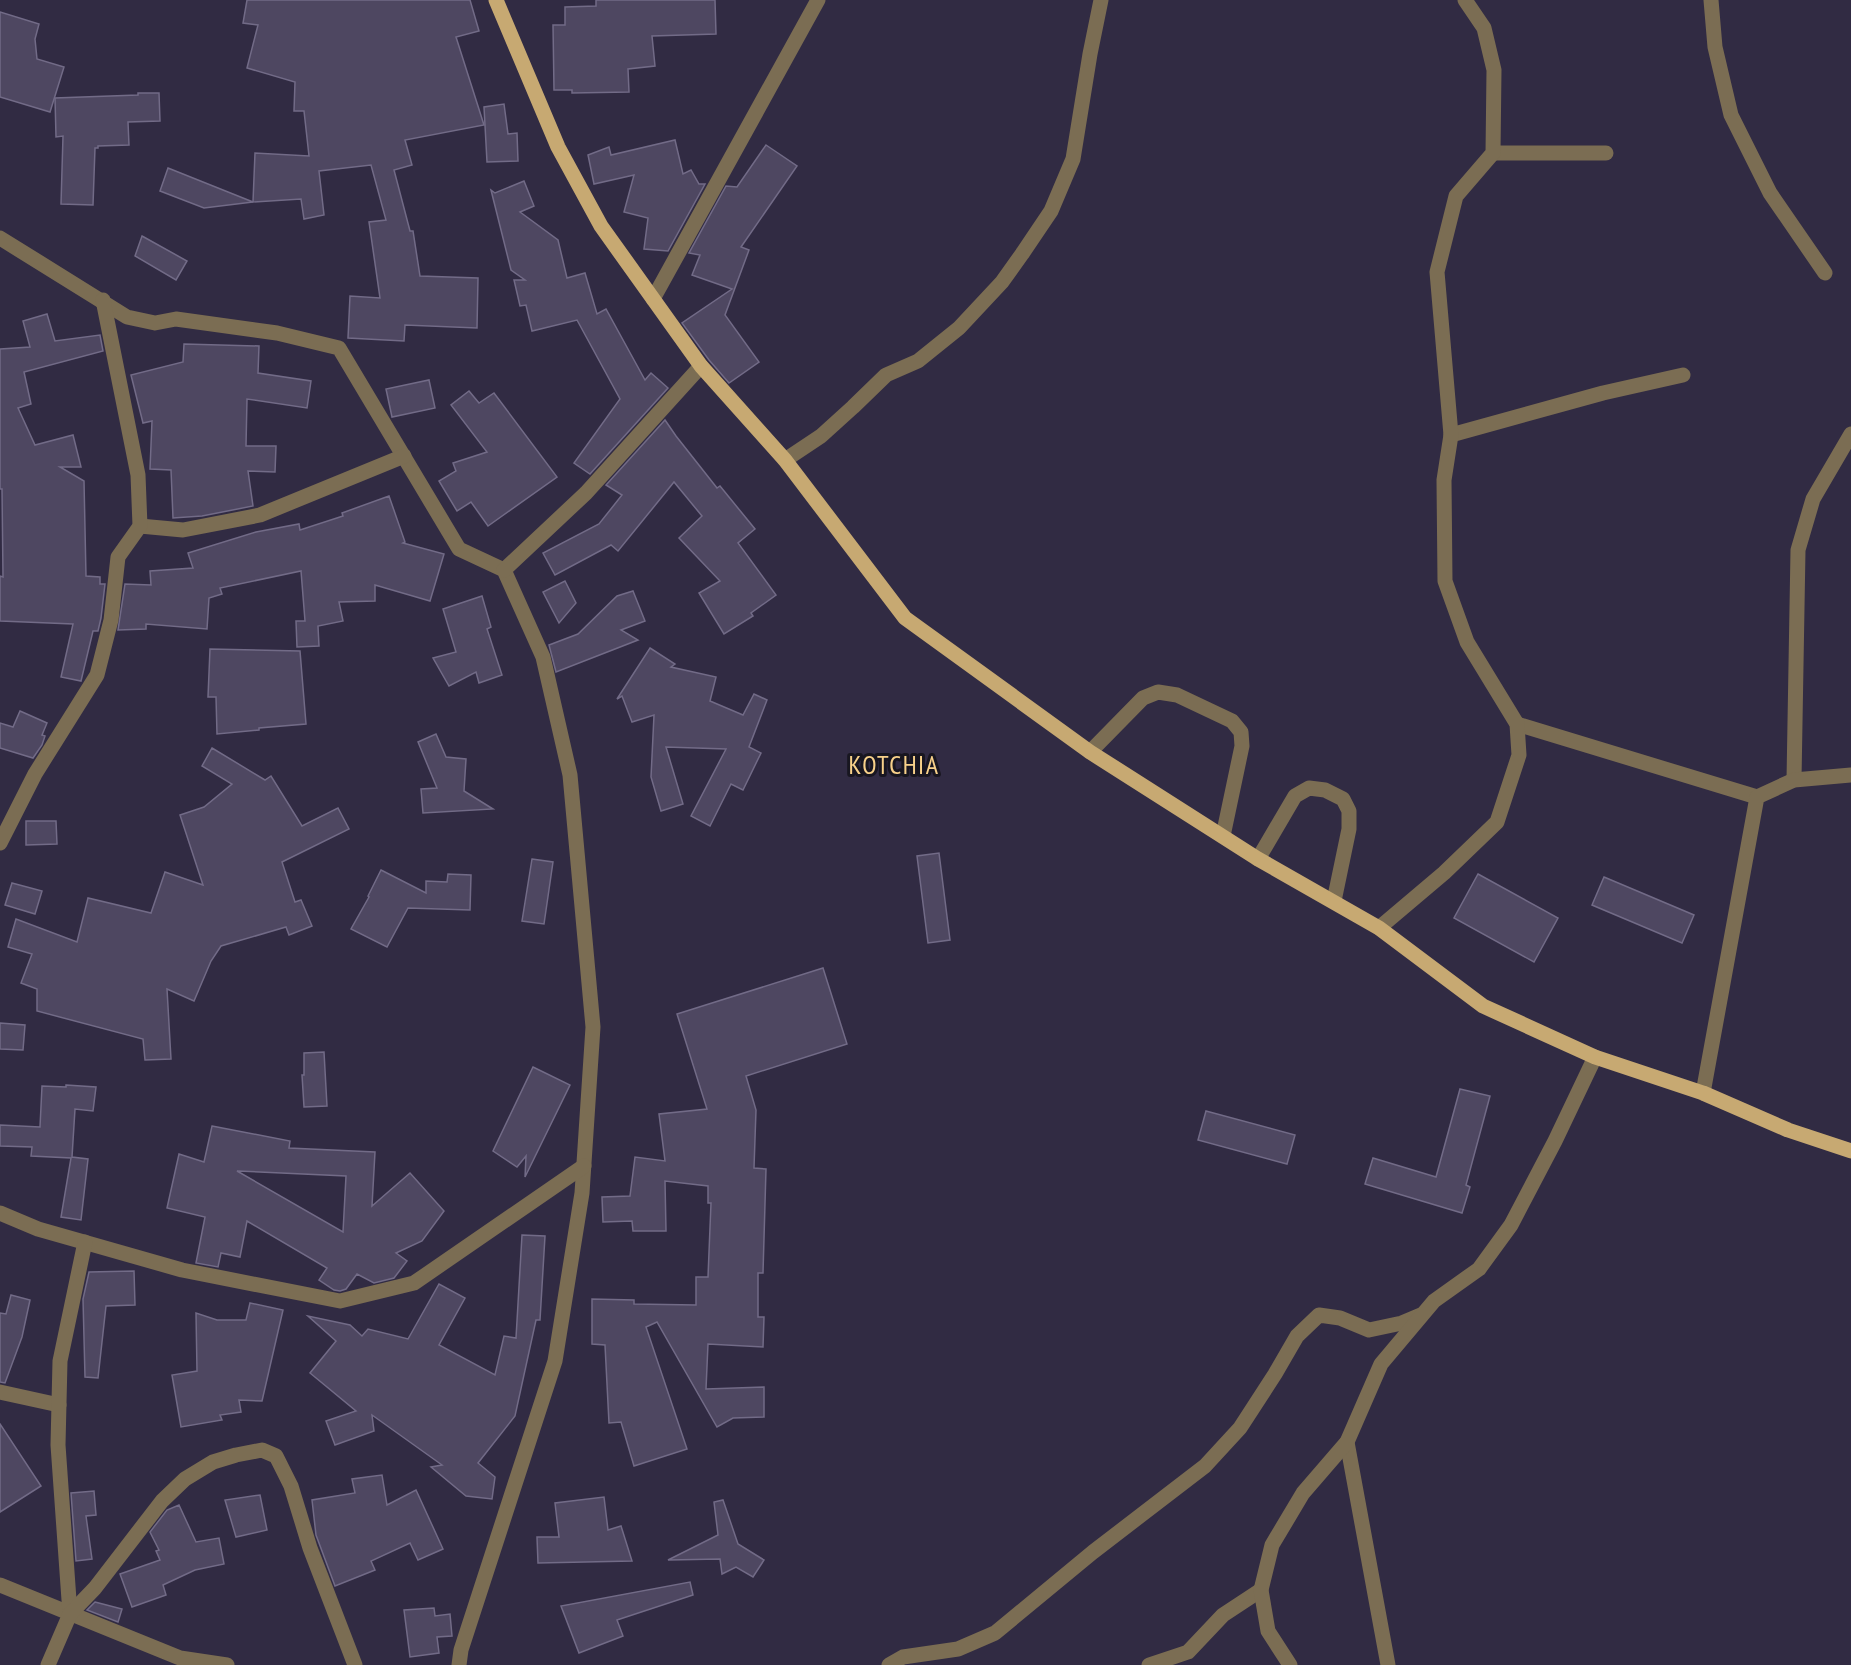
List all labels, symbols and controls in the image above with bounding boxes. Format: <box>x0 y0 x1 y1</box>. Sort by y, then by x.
district label: KOTCHIA <box>849 748 939 781</box>

